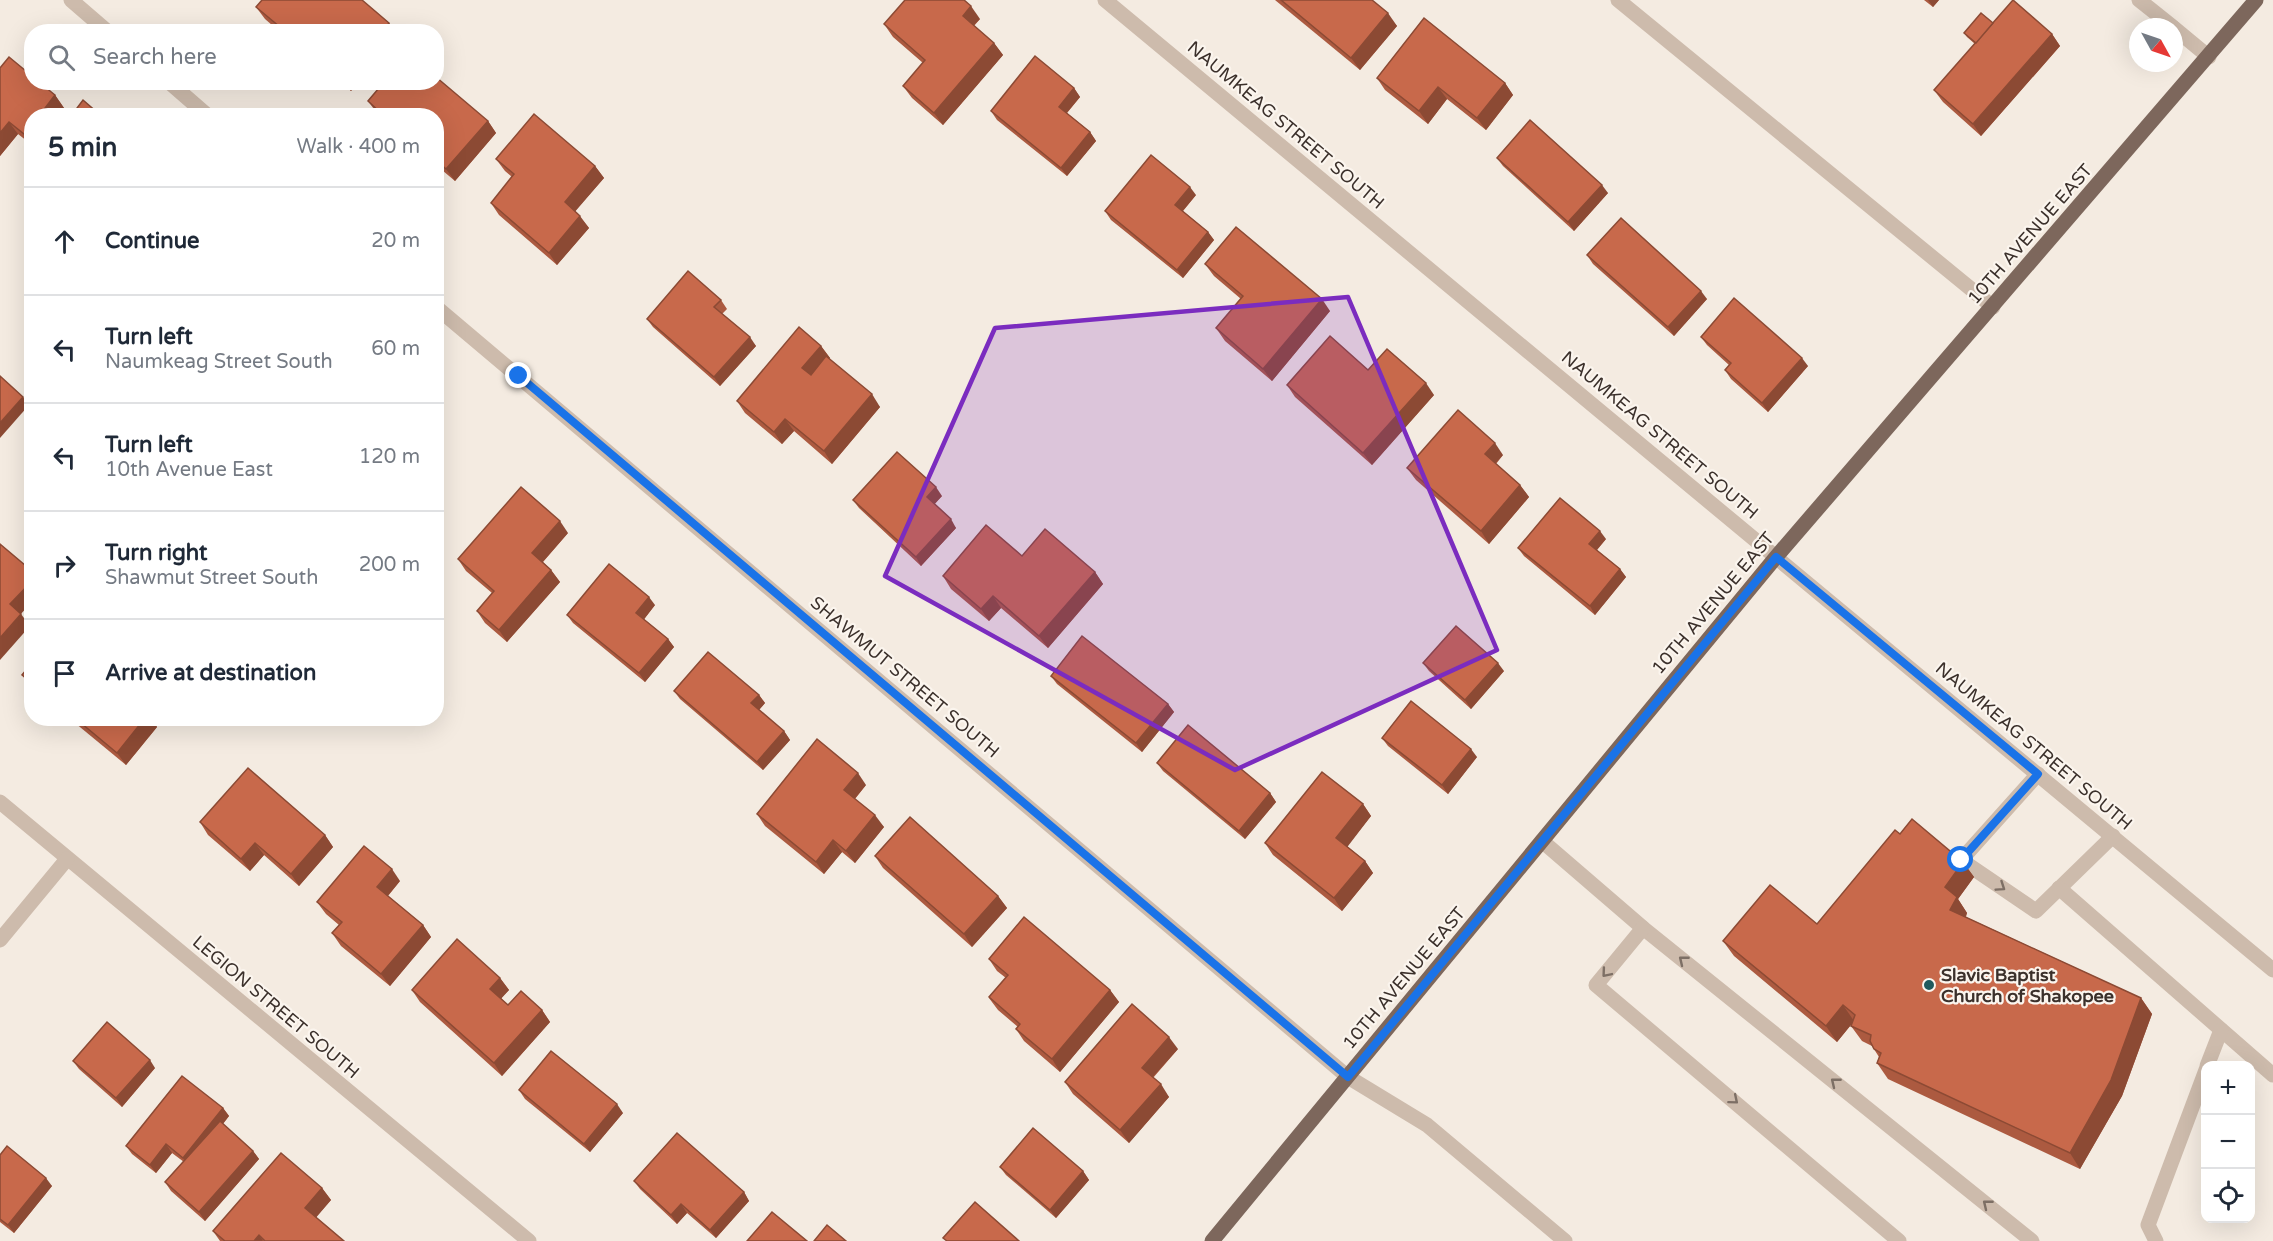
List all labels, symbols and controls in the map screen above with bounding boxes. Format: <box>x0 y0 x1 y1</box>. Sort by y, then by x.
north arrow <box>2129 18 2183 72</box>
search box <box>24 24 444 90</box>
street label: NAUMKEAG STREET SOUTH <box>1183 36 1389 214</box>
icon: search <box>45 41 78 74</box>
text: Search here <box>93 44 217 70</box>
text: 5 min <box>48 132 117 163</box>
text: Walk · 400 m <box>297 135 420 159</box>
street label: 10TH AVENUE EAST <box>1963 159 2097 309</box>
icon: ahead <box>48 225 81 258</box>
text: Continue <box>105 228 200 254</box>
text: 20 m <box>371 229 420 253</box>
text: Turn left <box>105 324 193 350</box>
icon: left <box>48 333 81 366</box>
text: 60 m <box>371 337 420 361</box>
street label: NAUMKEAG STREET SOUTH <box>1557 346 1763 524</box>
text: Naumkeag Street South <box>105 350 333 374</box>
route end <box>505 362 531 388</box>
text: Turn left <box>105 432 193 458</box>
icon: left <box>48 441 81 474</box>
text: 120 m <box>359 445 420 469</box>
text: 10th Avenue East <box>105 458 273 482</box>
street label: 10TH AVENUE EAST <box>1647 527 1779 679</box>
text: Turn right <box>105 540 207 566</box>
icon: right <box>48 549 81 582</box>
text: 200 m <box>359 553 420 577</box>
text: Shawmut Street South <box>105 566 318 590</box>
street label: SHAWMUT STREET SOUTH <box>806 592 1004 762</box>
icon: arrive <box>48 657 81 690</box>
street label: NAUMKEAG STREET SOUTH <box>1931 657 2137 835</box>
text: Arrive at destination <box>105 660 316 686</box>
route start <box>1947 846 1973 872</box>
one-way arrow <box>1994 880 2005 891</box>
street label: 10TH AVENUE EAST <box>1338 902 1470 1054</box>
street label: LEGION STREET SOUTH <box>188 931 364 1083</box>
one-way arrow <box>1679 956 1690 967</box>
place label: Slavic Baptist Church of Shakopee <box>1941 964 2114 1007</box>
one-way arrow <box>1602 966 1613 977</box>
marker: Slavic Baptist Church of Shakopee <box>1922 978 1936 992</box>
map controls <box>2201 1061 2255 1223</box>
button: + <box>2201 1061 2255 1115</box>
one-way arrow <box>1831 1078 1842 1089</box>
one-way arrow <box>1727 1092 1738 1103</box>
button: − <box>2201 1115 2255 1169</box>
button: locate <box>2201 1169 2255 1223</box>
one-way arrow <box>1982 1201 1993 1212</box>

